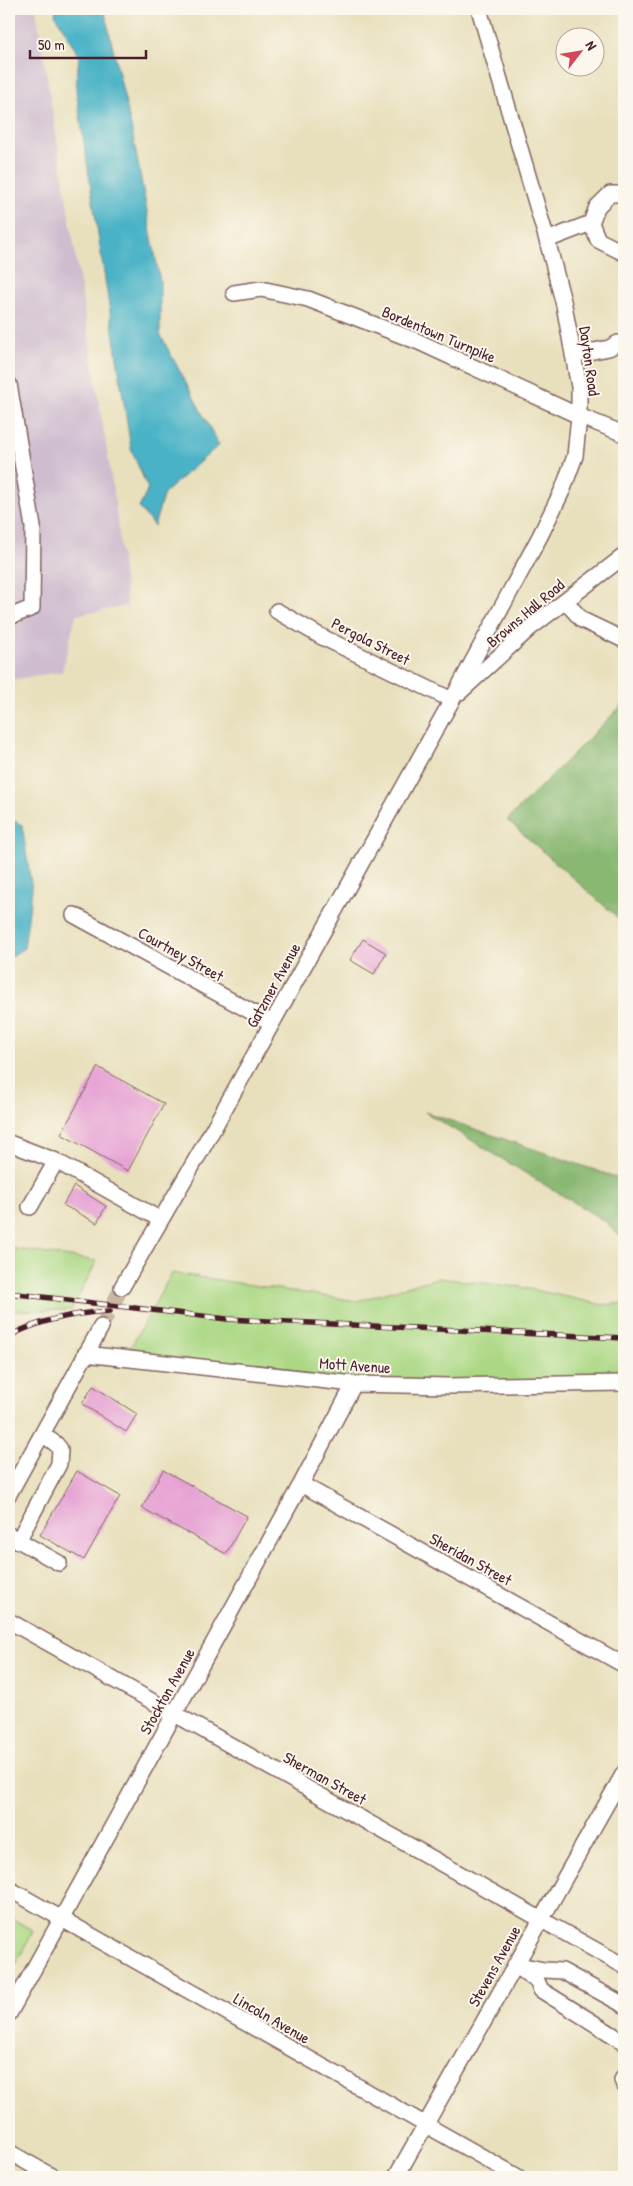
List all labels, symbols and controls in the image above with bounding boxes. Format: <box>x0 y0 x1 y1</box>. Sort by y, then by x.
scale bar <box>30 28 146 60</box>
north arrow <box>556 28 606 78</box>
text: 50 m <box>38 34 65 55</box>
text: N <box>582 37 602 54</box>
street label: Bordentown Turnpike <box>379 300 500 368</box>
street label: Dayton Road <box>574 325 606 397</box>
street label: Browns Hall Road <box>481 574 569 652</box>
street label: Pergola Street <box>328 612 414 670</box>
street label: Courtney Street <box>134 921 228 987</box>
street label: Gatzmer Avenue <box>241 938 306 1031</box>
street label: Mott Avenue <box>319 1352 392 1379</box>
street label: Sheridan Street <box>426 1527 516 1591</box>
street label: Stockton Avenue <box>134 1643 200 1738</box>
street label: Sherman Street <box>279 1746 371 1810</box>
street label: Stevens Avenue <box>463 1921 526 2011</box>
street label: Lincoln Avenue <box>230 1987 315 2049</box>

